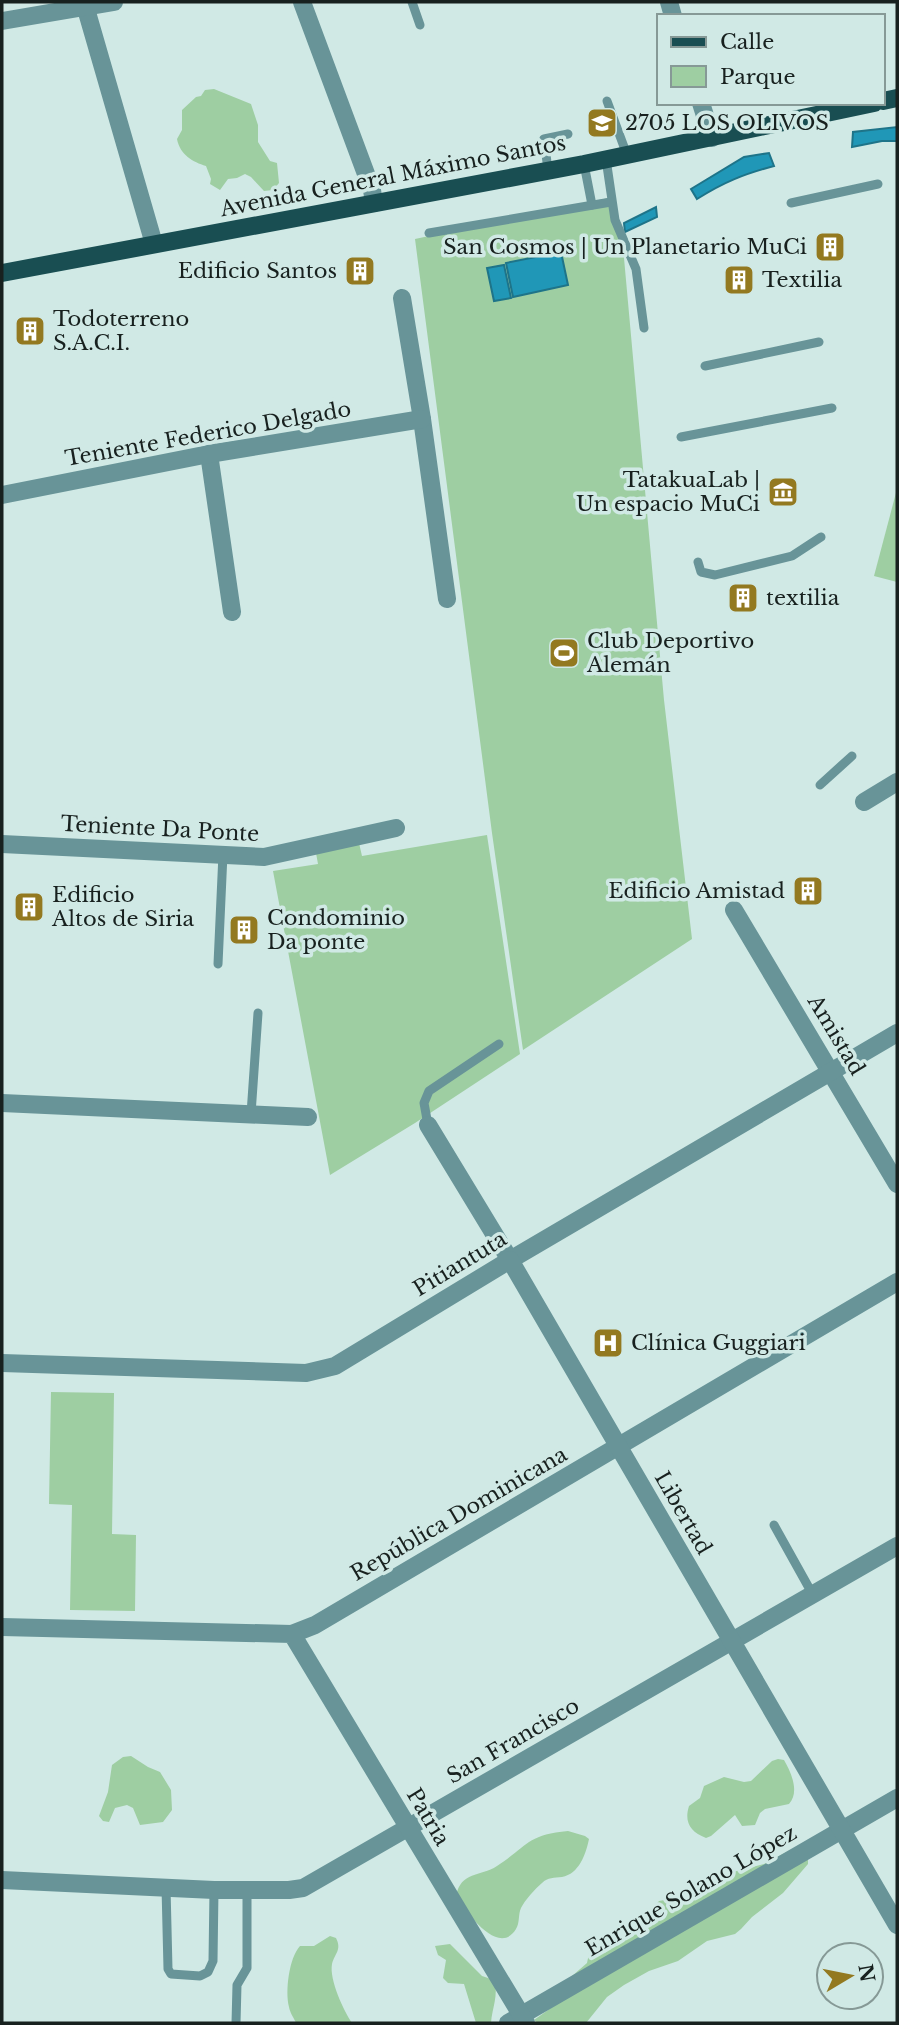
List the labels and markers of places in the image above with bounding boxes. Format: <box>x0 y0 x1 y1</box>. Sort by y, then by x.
school or university icon: 2705 LOS OLIVOS <box>585 106 619 140</box>
place label: 2705 LOS OLIVOS <box>625 110 829 136</box>
building icon: San Cosmos | Un Planetario MuCi <box>813 230 847 264</box>
place label: San Cosmos | Un Planetario MuCi <box>443 234 807 260</box>
building icon: Edificio Santos <box>343 254 377 288</box>
place label: Edificio Santos <box>178 258 337 284</box>
building icon: Textilia <box>722 263 756 297</box>
place label: Textilia <box>762 267 842 293</box>
place label: Todoterreno S.A.C.I. <box>53 306 189 356</box>
building icon: Todoterreno S.A.C.I. <box>13 314 47 348</box>
place label: TatakuaLab | Un espacio MuCi <box>576 467 760 517</box>
museum icon: TatakuaLab | Un espacio MuCi <box>766 475 800 509</box>
building icon: textilia <box>726 581 760 615</box>
place label: textilia <box>766 585 840 611</box>
place label: Club Deportivo Alemán <box>586 628 754 678</box>
sports icon: Club Deportivo Alemán <box>547 636 581 670</box>
building icon: Edificio Amistad <box>791 874 825 908</box>
place label: Edificio Amistad <box>608 878 785 904</box>
place label: Edificio Altos de Siria <box>51 882 194 932</box>
building icon: Edificio Altos de Siria <box>12 890 46 924</box>
place label: Condominio Da ponte <box>267 905 405 955</box>
building icon: Condominio Da ponte <box>227 913 261 947</box>
hospital icon: Clínica Guggiari <box>591 1326 625 1360</box>
place label: Clínica Guggiari <box>631 1330 806 1356</box>

